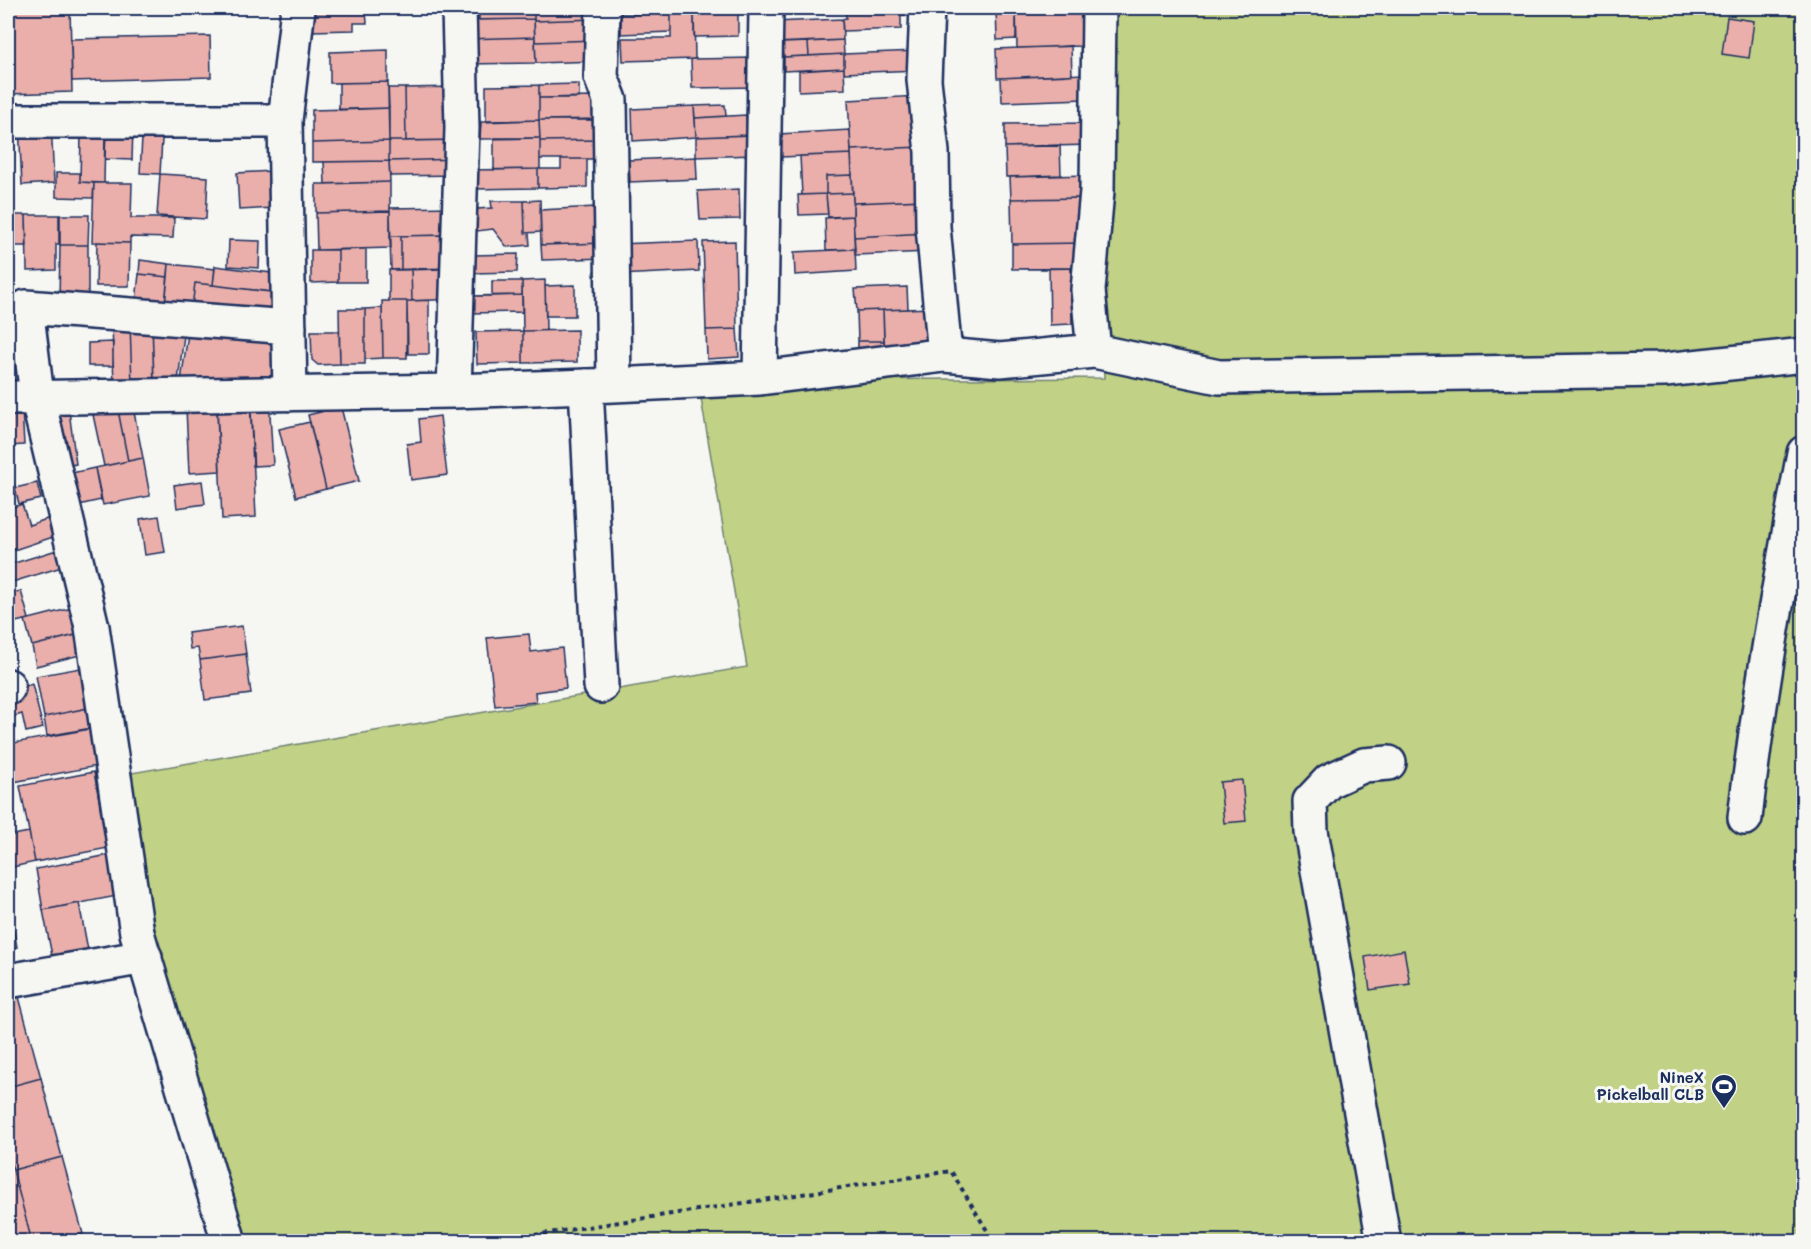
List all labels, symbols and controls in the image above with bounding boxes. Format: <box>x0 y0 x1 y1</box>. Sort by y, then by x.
place label: NineX Pickelball CLB <box>1596 1067 1704 1104</box>
sports icon: NineX Pickelball CLB <box>1709 1072 1739 1110</box>

